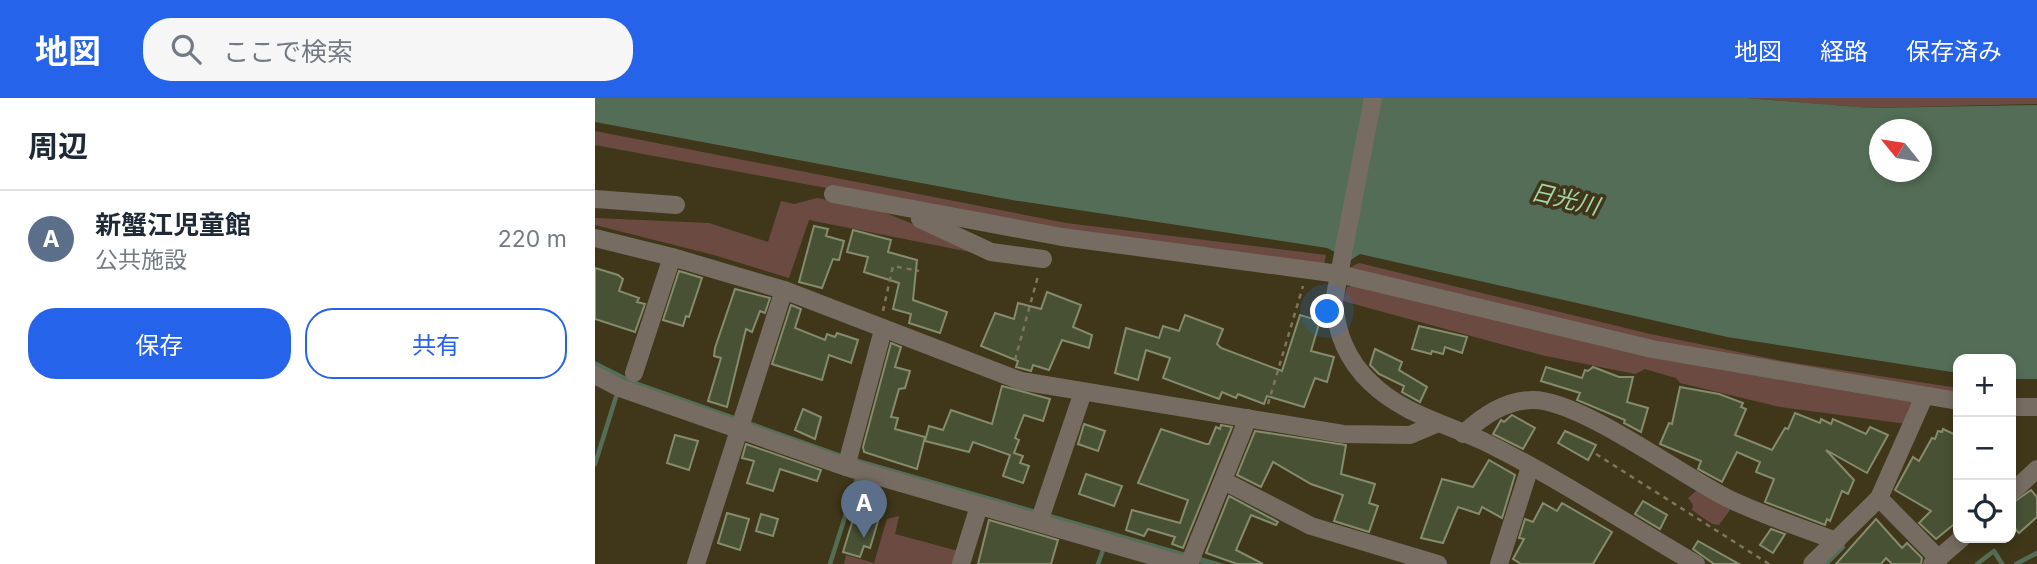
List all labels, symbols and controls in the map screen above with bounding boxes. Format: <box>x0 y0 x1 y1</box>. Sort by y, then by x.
search box <box>143 18 633 81</box>
icon: search <box>167 30 205 68</box>
text: 地図 <box>35 31 101 71</box>
text: ここで検索 <box>223 36 353 67</box>
text: 地図 <box>1734 37 1782 66</box>
text: 経路 <box>1820 37 1868 66</box>
text: 保存済み <box>1906 37 2002 66</box>
north arrow <box>1869 119 1932 182</box>
text: 周辺 <box>28 128 88 164</box>
water label: 日光川 <box>1528 178 1605 221</box>
text: 新蟹江児童館 <box>95 209 251 240</box>
text: A <box>42 225 60 253</box>
text: 220 m <box>498 225 567 253</box>
text: 公共施設 <box>95 246 187 274</box>
your location <box>1310 294 1344 328</box>
button: 保存 <box>28 308 291 379</box>
button: 共有 <box>305 308 567 379</box>
map controls <box>1953 354 2016 543</box>
button: + <box>1953 354 2016 417</box>
button: − <box>1953 417 2016 480</box>
pin: A <box>841 480 887 538</box>
button: locate <box>1953 480 2016 543</box>

